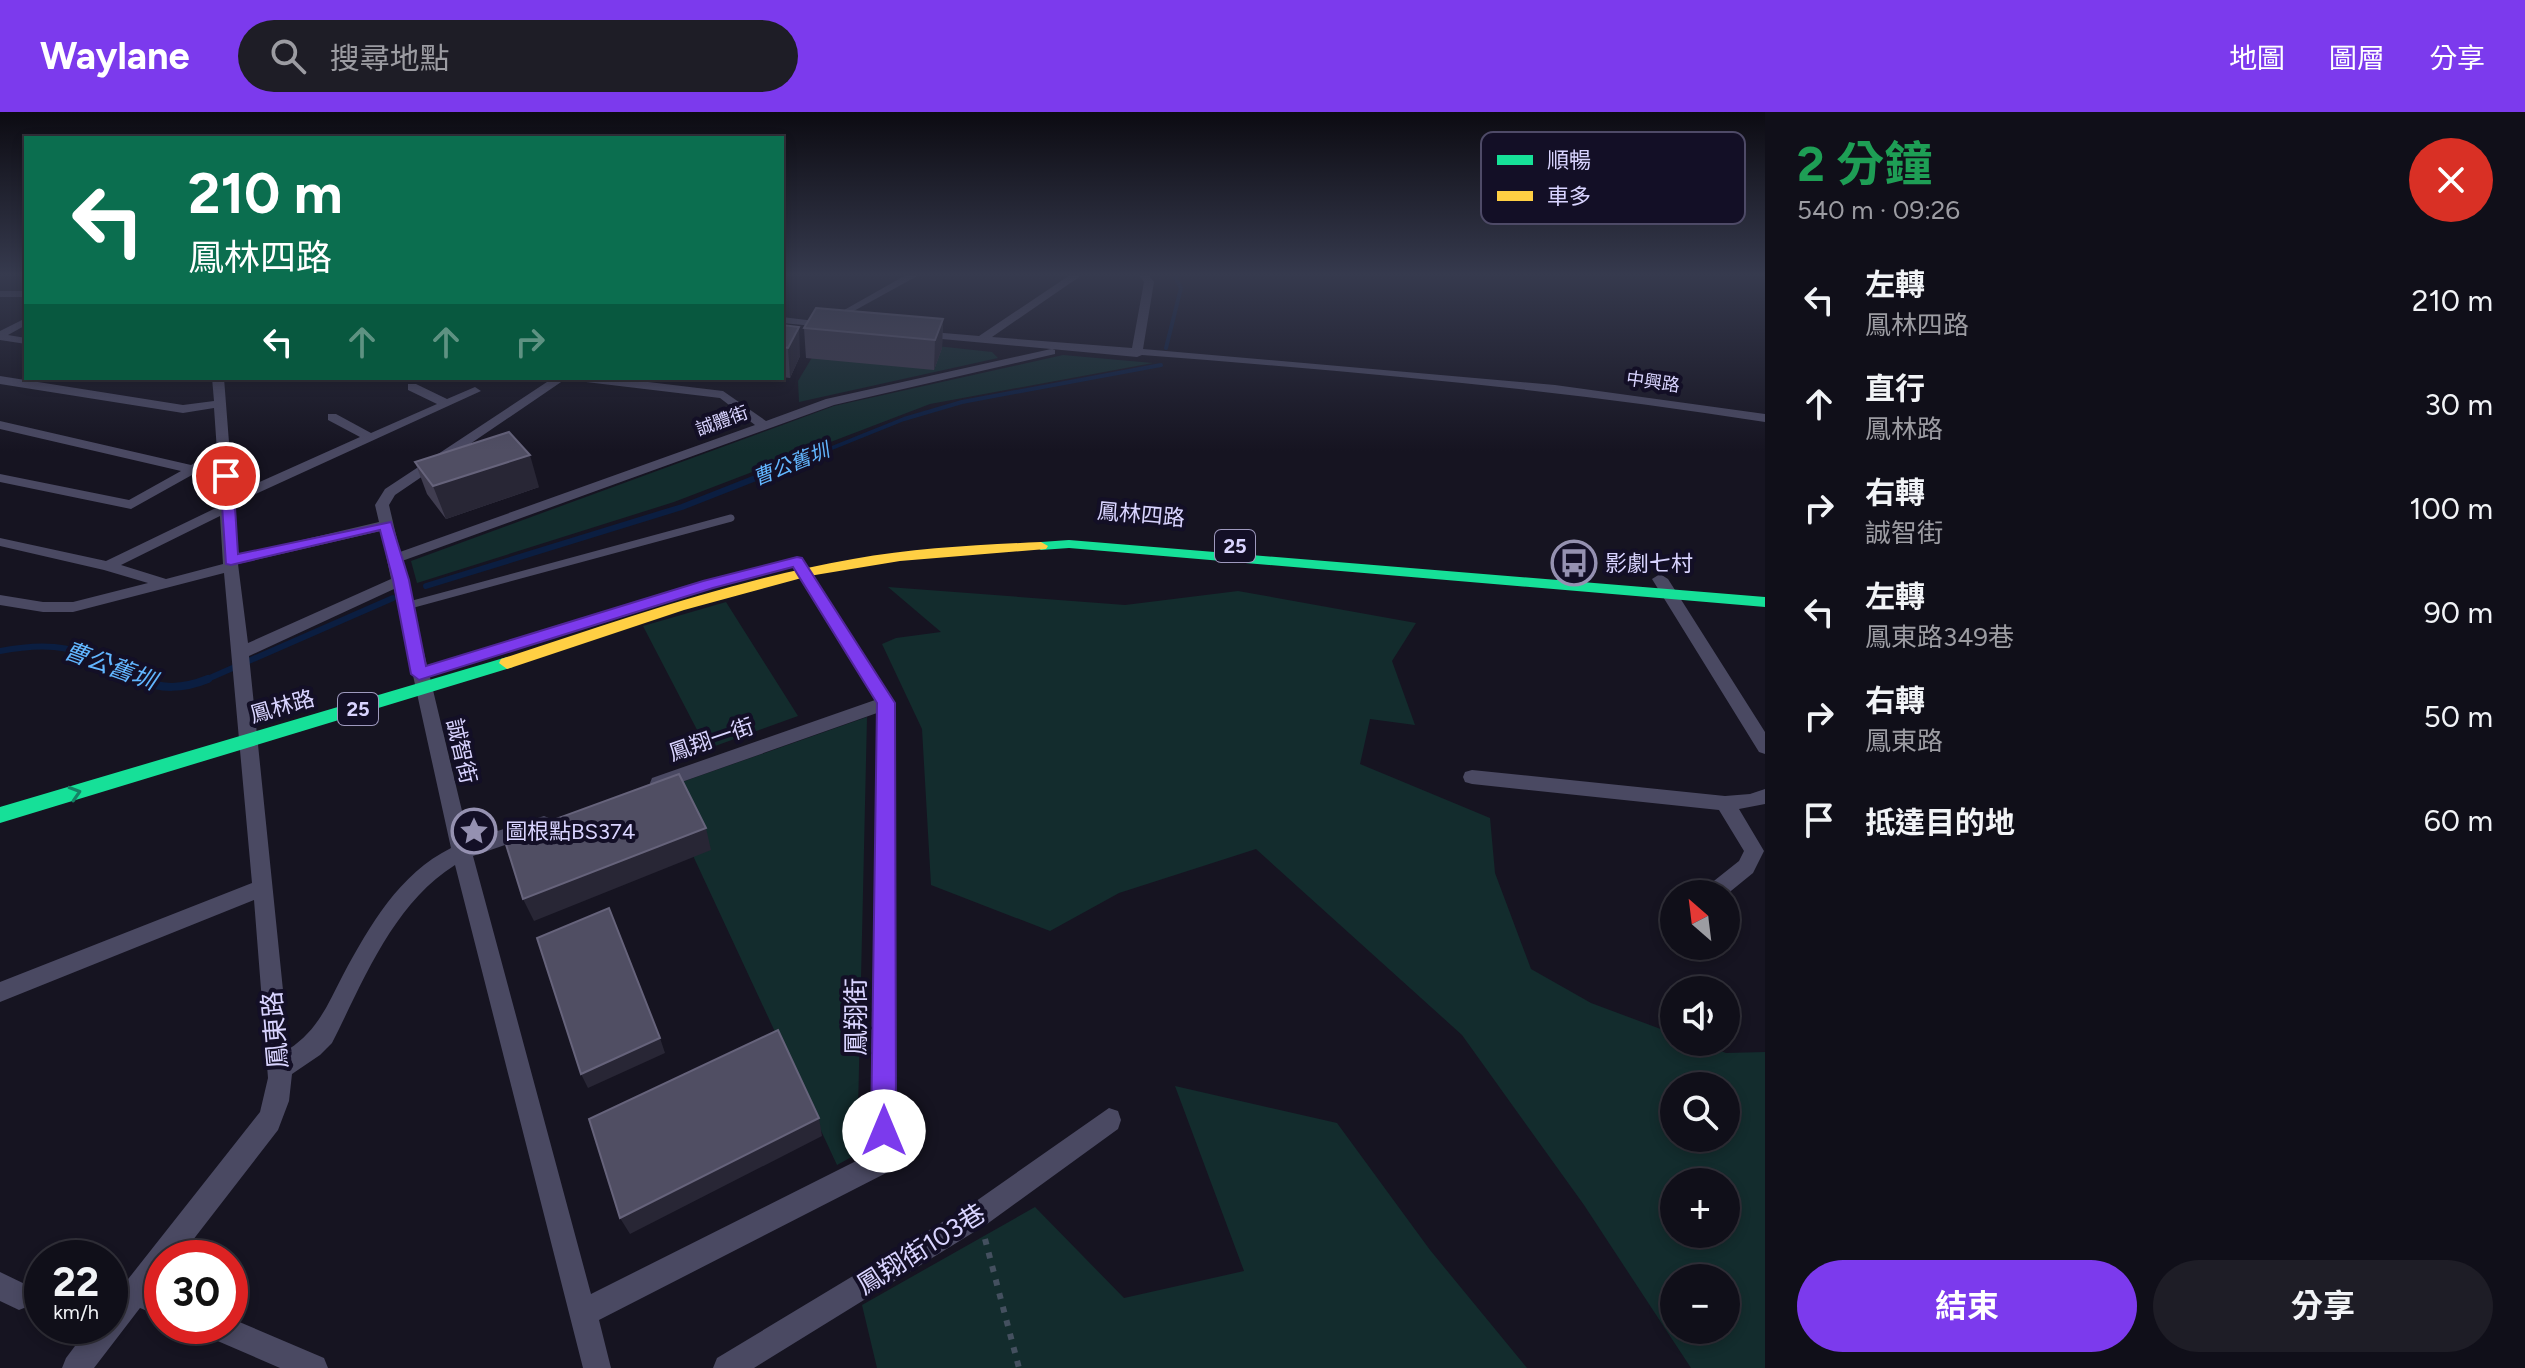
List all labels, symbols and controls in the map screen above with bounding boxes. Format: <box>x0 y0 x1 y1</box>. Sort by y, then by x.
search box <box>238 20 798 92</box>
text: Waylane <box>40 33 190 79</box>
icon: search <box>266 34 310 78</box>
text: 搜尋地點 <box>330 40 450 77</box>
text: 地圖 <box>2229 41 2285 75</box>
text: 圖層 <box>2329 41 2385 75</box>
text: 分享 <box>2429 41 2485 75</box>
legend <box>1481 132 1745 224</box>
text: 2 分鐘 <box>1797 135 1932 193</box>
button: close <box>2409 138 2493 222</box>
text: 順暢 <box>1547 147 1591 174</box>
text: 210 m <box>188 160 343 227</box>
icon: left <box>56 168 160 272</box>
text: 車多 <box>1547 183 1591 210</box>
text: 540 m · 09:26 <box>1797 194 1960 226</box>
text: 鳳林四路 <box>188 236 332 279</box>
text: 左轉 <box>1865 266 1925 303</box>
icon: left <box>1797 278 1841 322</box>
text: 210 m <box>2412 282 2493 319</box>
text: 鳳林四路 <box>1865 309 1969 341</box>
icon: left <box>256 320 300 364</box>
icon: ahead <box>340 320 384 364</box>
icon: ahead <box>424 320 468 364</box>
icon: right <box>508 320 552 364</box>
street label: 中興路 <box>1625 367 1681 397</box>
text: 直行 <box>1865 370 1925 407</box>
icon: ahead <box>1797 382 1841 426</box>
text: 30 m <box>2425 386 2493 423</box>
street label: 誠體街 <box>693 401 751 441</box>
text: 鳳林路 <box>1865 413 1943 445</box>
water label: 曹公舊圳 <box>749 437 835 490</box>
pin <box>192 442 260 510</box>
icon: arrive <box>204 454 248 498</box>
text: 右轉 <box>1865 474 1925 511</box>
icon: right <box>1797 486 1841 530</box>
text: 100 m <box>2409 490 2493 527</box>
street label: 鳳林四路 <box>1096 497 1186 532</box>
text: 誠智街 <box>1865 517 1943 549</box>
road number: 25 <box>1215 530 1255 562</box>
bus stop icon: 影劇七村 <box>1550 539 1598 587</box>
place label: 影劇七村 <box>1605 550 1693 577</box>
text: 左轉 <box>1865 578 1925 615</box>
icon: left <box>1797 590 1841 634</box>
text: 90 m <box>2424 594 2493 631</box>
text: 鳳東路349巷 <box>1865 621 2014 653</box>
water label: 曹公舊圳 <box>60 635 163 697</box>
text: 右轉 <box>1865 682 1925 719</box>
street label: 鳳林路 <box>247 684 318 729</box>
road number: 25 <box>338 693 378 725</box>
icon: right <box>1797 694 1841 738</box>
text: 50 m <box>2424 698 2493 735</box>
street label: 鳳翔一街 <box>665 712 757 767</box>
street label: 誠智街 <box>441 716 482 786</box>
text: 鳳東路 <box>1865 725 1943 757</box>
one-way arrow <box>67 786 81 802</box>
icon: arrive <box>1797 798 1841 842</box>
text: 60 m <box>2424 802 2493 839</box>
text: 抵達目的地 <box>1865 804 2015 841</box>
place icon: 圖根點BS374 <box>450 807 498 855</box>
place label: 圖根點BS374 <box>505 818 635 845</box>
north arrow <box>1660 880 1740 960</box>
map controls <box>1660 880 1740 1344</box>
button: sound <box>1660 976 1740 1056</box>
street label: 鳳翔街 <box>840 978 872 1056</box>
street label: 鳳東路 <box>256 990 294 1070</box>
button: search <box>1660 1072 1740 1152</box>
position arrow <box>842 1089 926 1173</box>
button: + <box>1660 1168 1740 1248</box>
street label: 鳳翔街103巷 <box>851 1197 991 1301</box>
speed limit sign: 30 <box>144 1240 248 1344</box>
text: 22 <box>53 1258 99 1306</box>
button: 結束 <box>1797 1260 2137 1352</box>
button: 分享 <box>2153 1260 2493 1352</box>
button: − <box>1660 1264 1740 1344</box>
text: km/h <box>53 1300 99 1324</box>

